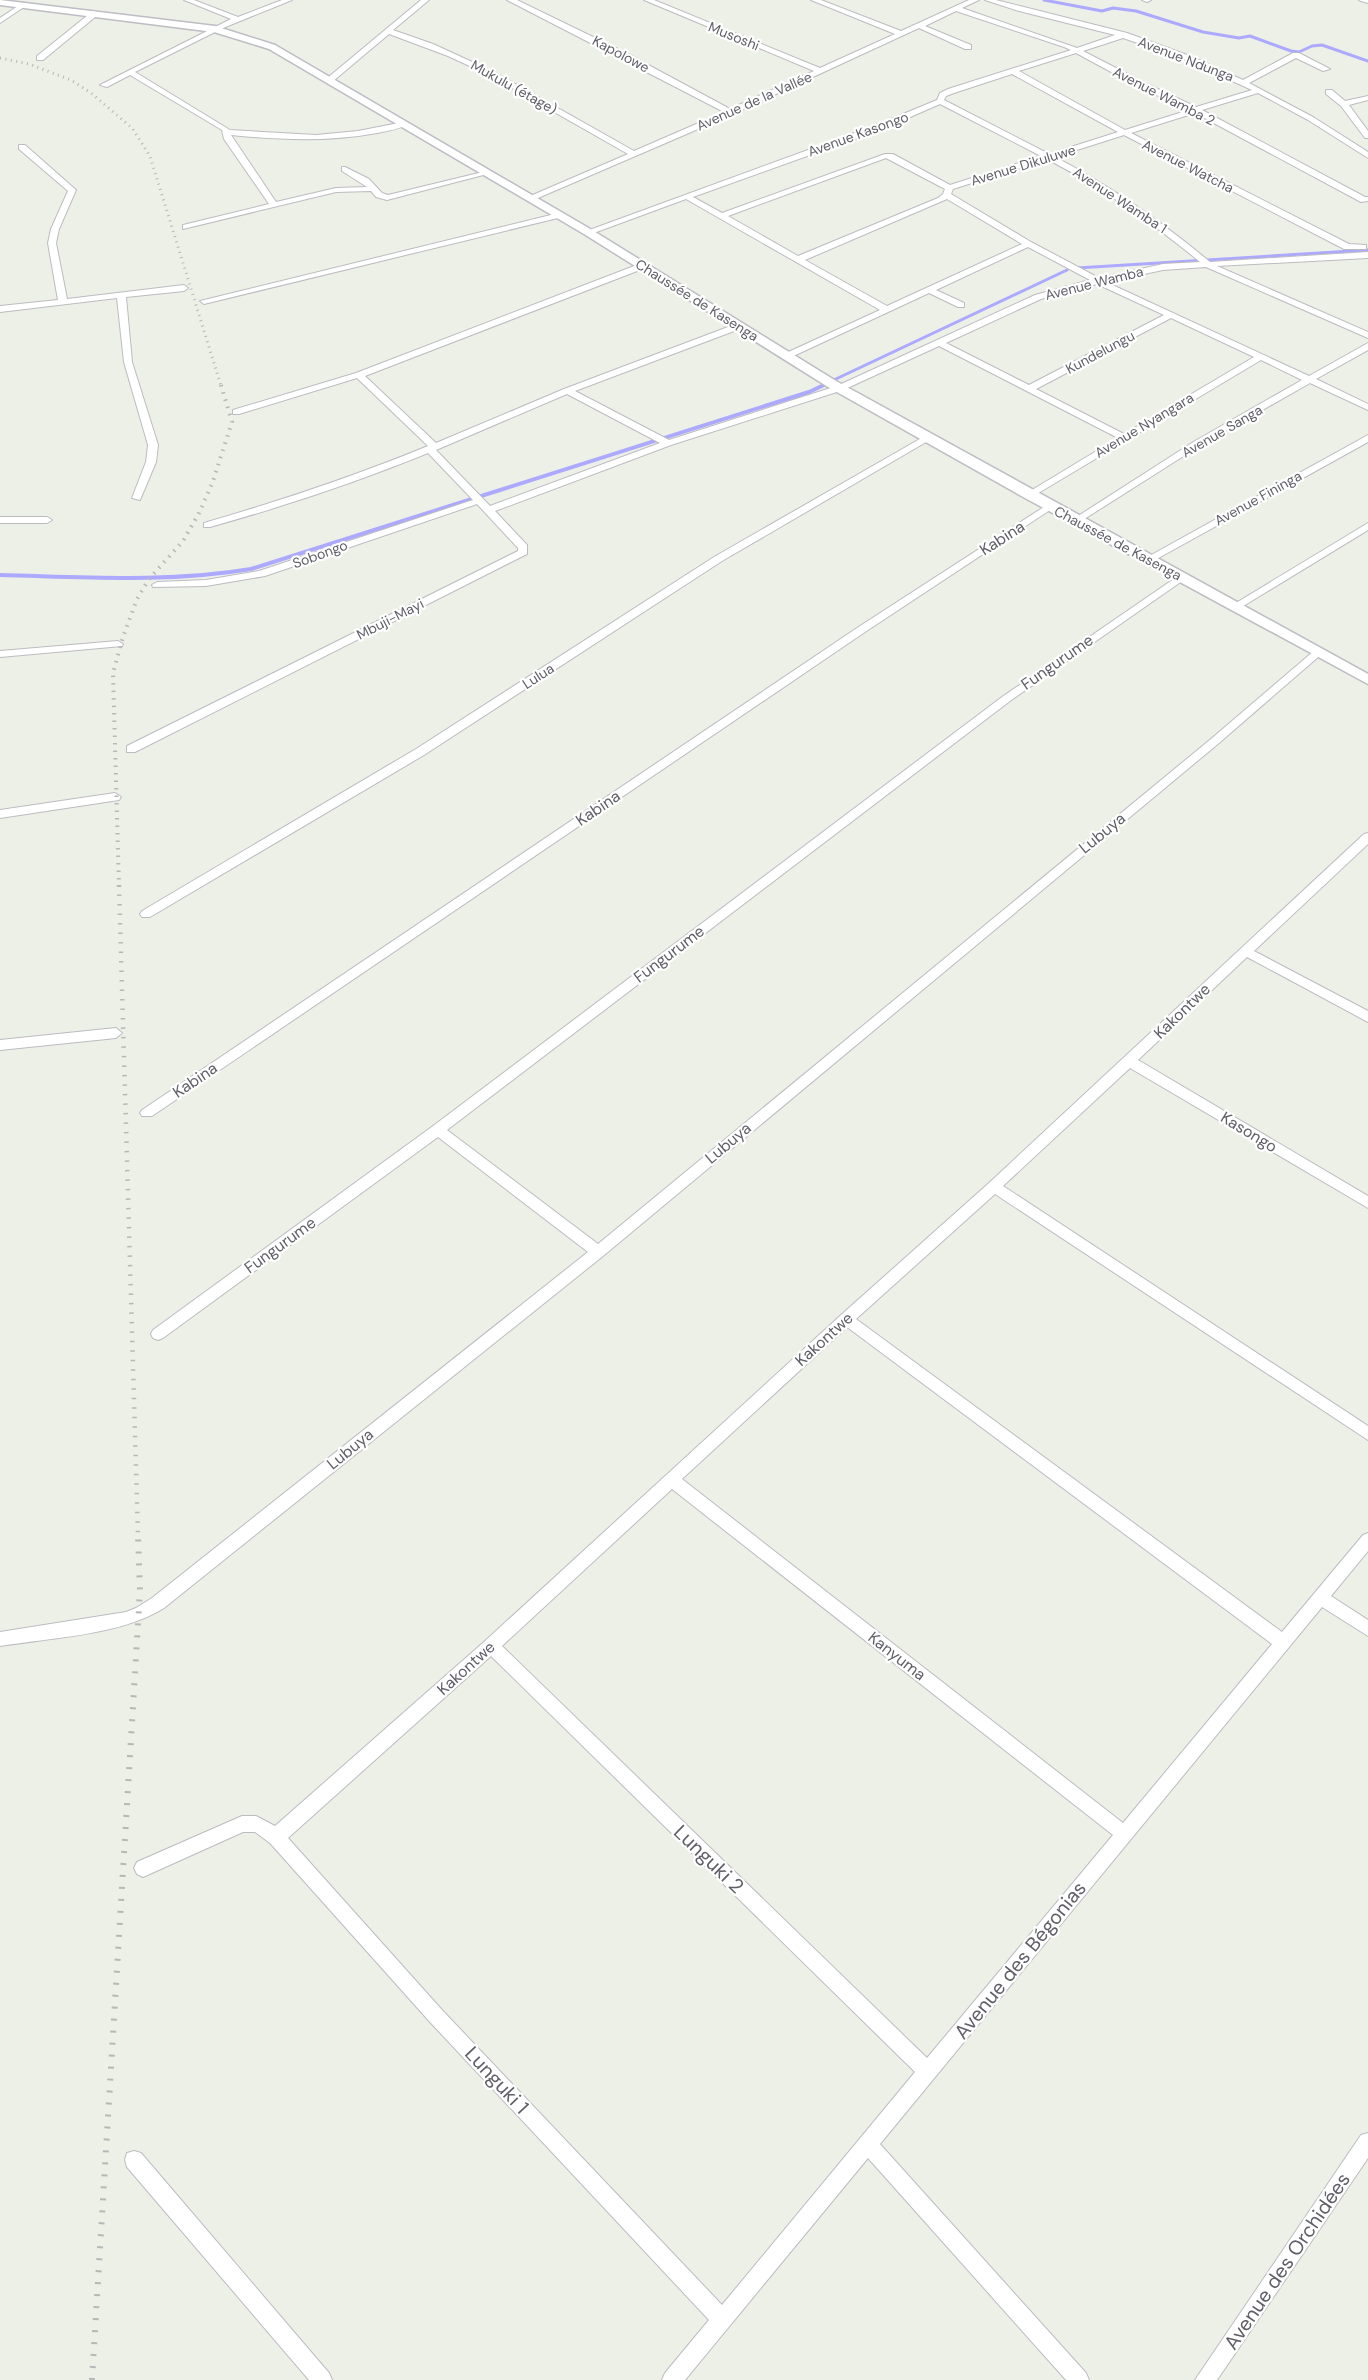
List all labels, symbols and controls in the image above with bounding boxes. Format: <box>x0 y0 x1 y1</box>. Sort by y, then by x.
street label: Musoshi <box>706 18 762 54</box>
street label: Kapolowe <box>589 31 653 77</box>
street label: Avenue Ndunga <box>1136 32 1236 86</box>
street label: Mukulu (étage) <box>468 56 560 118</box>
street label: Avenue Wamba 2 <box>1110 62 1218 130</box>
street label: Avenue de la Vallée <box>693 67 815 135</box>
street label: Avenue Kasongo <box>805 107 911 161</box>
street label: Avenue Watcha <box>1139 135 1237 197</box>
street label: Avenue Dikuluwe <box>968 140 1078 190</box>
street label: Avenue Wamba 1 <box>1070 163 1170 237</box>
street label: Chaussée de Kasenga <box>632 255 762 345</box>
street label: Avenue Wamba <box>1043 262 1145 304</box>
street label: Kundelungu <box>1062 326 1138 378</box>
street label: Avenue Nyangara <box>1091 388 1197 462</box>
street label: Avenue Sanga <box>1178 401 1266 461</box>
street label: Avenue Fininga <box>1211 467 1305 529</box>
street label: Chaussée de Kasenga <box>1051 502 1185 584</box>
street label: Kabina <box>976 516 1028 560</box>
street label: Sobongo <box>290 536 350 572</box>
street label: Mbuji-Mayi <box>353 594 427 644</box>
street label: Fungurume <box>1017 629 1097 695</box>
street label: Lulua <box>519 659 557 693</box>
street label: Kabina <box>572 785 624 831</box>
street label: Lubuya <box>1074 808 1130 858</box>
street label: Fungurume <box>629 921 709 987</box>
street label: Kakontwe <box>1149 979 1215 1043</box>
street label: Kabina <box>169 1057 221 1103</box>
street label: Kasongo <box>1217 1107 1281 1157</box>
street label: Lubuya <box>701 1118 755 1168</box>
street label: Fungurume <box>240 1212 320 1278</box>
street label: Kakontwe <box>791 1307 857 1371</box>
street label: Lubuya <box>322 1424 378 1474</box>
street label: Kanyuma <box>864 1627 930 1685</box>
street label: Kakontwe <box>433 1636 499 1700</box>
street label: Lunguki 2 <box>668 1819 750 1899</box>
street label: Avenue des Bégonias <box>948 1876 1092 2044</box>
street label: Lunguki 1 <box>459 2041 535 2119</box>
street label: Avenue des Orchidées <box>1218 2167 1356 2355</box>

